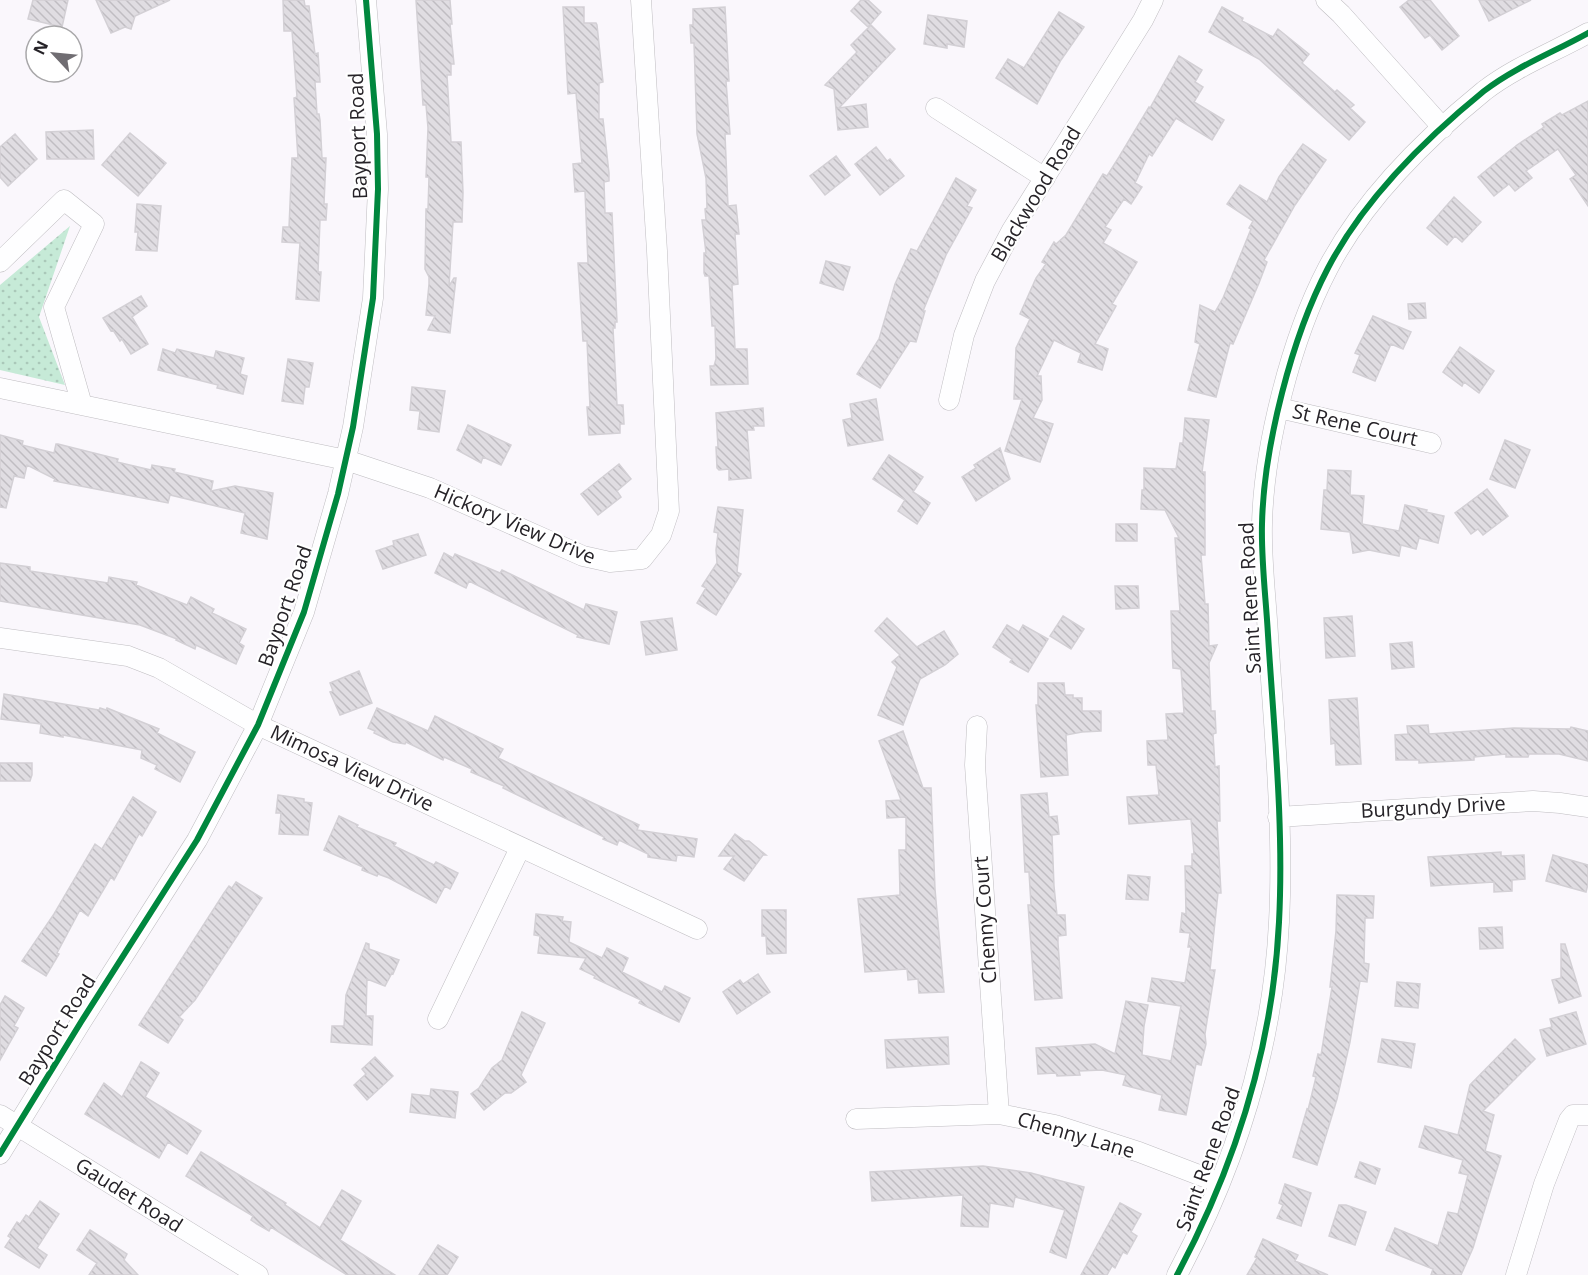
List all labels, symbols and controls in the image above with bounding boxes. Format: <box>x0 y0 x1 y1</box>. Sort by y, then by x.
north arrow <box>24 24 84 84</box>
text: N <box>28 37 53 58</box>
street label: Bayport Road <box>342 72 373 200</box>
street label: Blackwood Road <box>984 121 1087 267</box>
street label: St Rene Court <box>1290 397 1420 452</box>
street label: Hickory View Drive <box>430 477 600 570</box>
street label: Saint Rene Road <box>1232 522 1267 674</box>
street label: Bayport Road <box>251 542 318 670</box>
street label: Mimosa View Drive <box>266 718 438 817</box>
street label: Burgundy Drive <box>1360 789 1506 824</box>
street label: Chenny Court <box>967 855 1002 985</box>
street label: Bayport Road <box>12 969 102 1091</box>
street label: Saint Rene Road <box>1169 1083 1246 1235</box>
street label: Chenny Lane <box>1014 1105 1138 1164</box>
street label: Gaudet Road <box>71 1151 188 1238</box>

